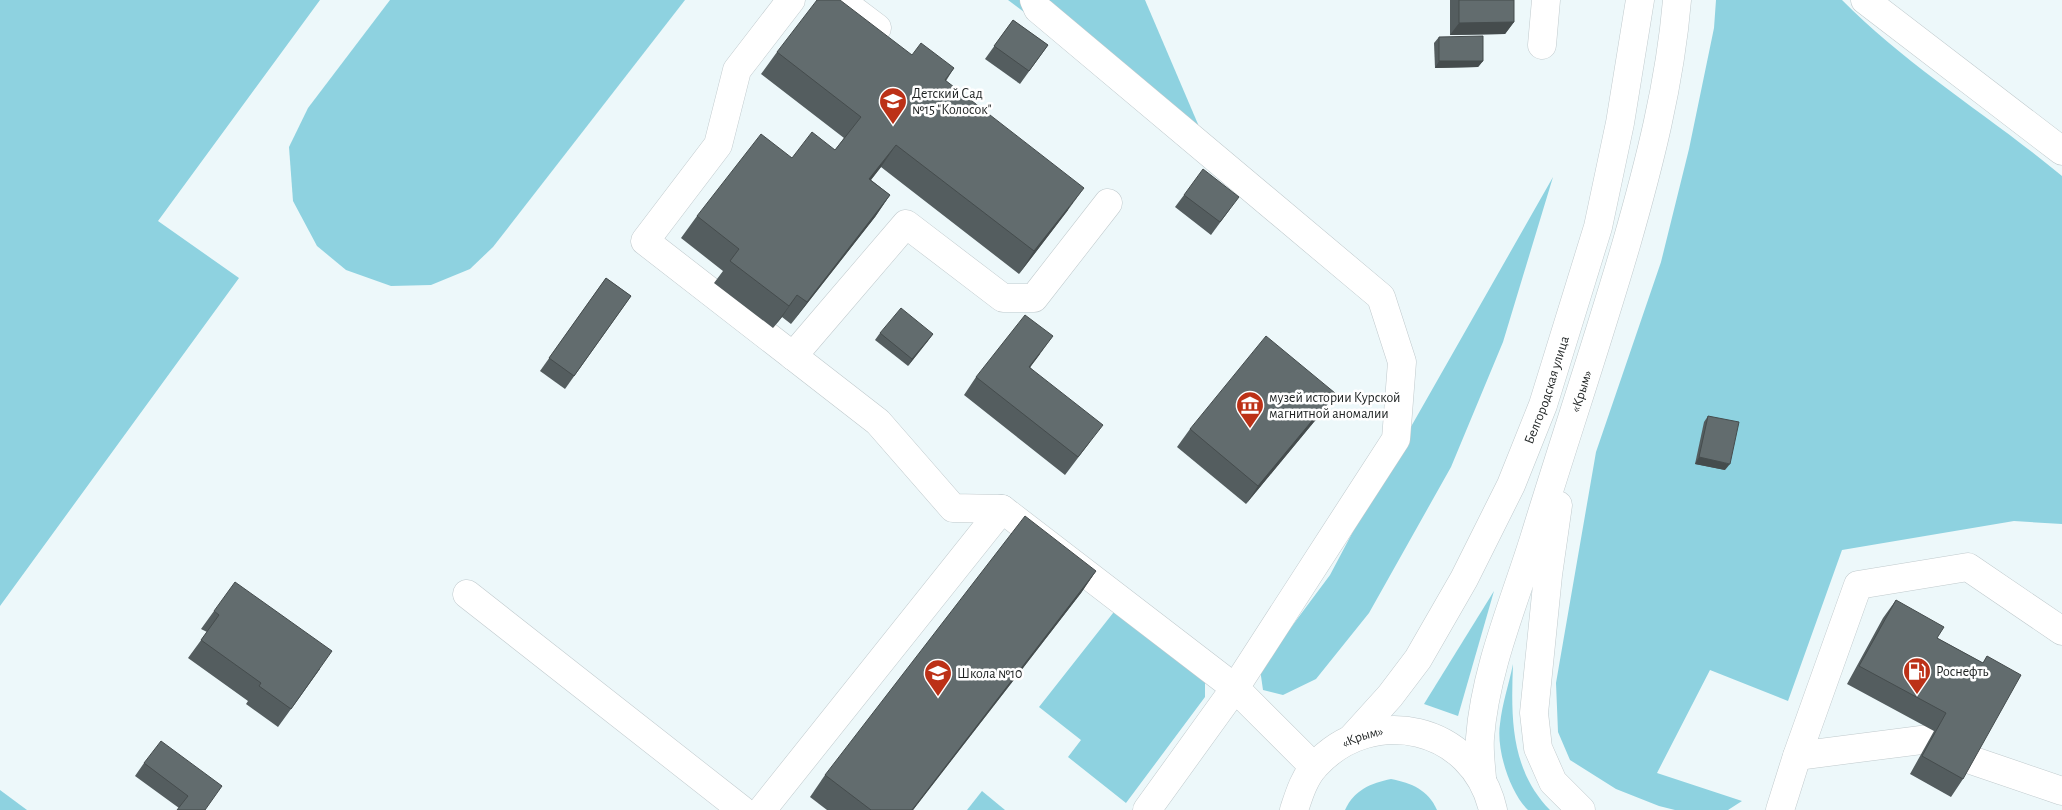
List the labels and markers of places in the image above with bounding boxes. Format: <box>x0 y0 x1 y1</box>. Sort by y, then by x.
school or university icon: Детский Сад №15 "Колосок" <box>878 86 908 125</box>
place label: Детский Сад №15 "Колосок" <box>912 87 992 117</box>
museum icon: музей истории Курской магнитной аномалии <box>1235 390 1265 429</box>
place label: музей истории Курской магнитной аномалии <box>1269 391 1401 421</box>
fuel station icon: Роснефть <box>1902 656 1932 695</box>
school or university icon: Школа №10 <box>923 658 953 697</box>
place label: Роснефть <box>1936 665 1988 679</box>
place label: Школа №10 <box>957 667 1022 681</box>

